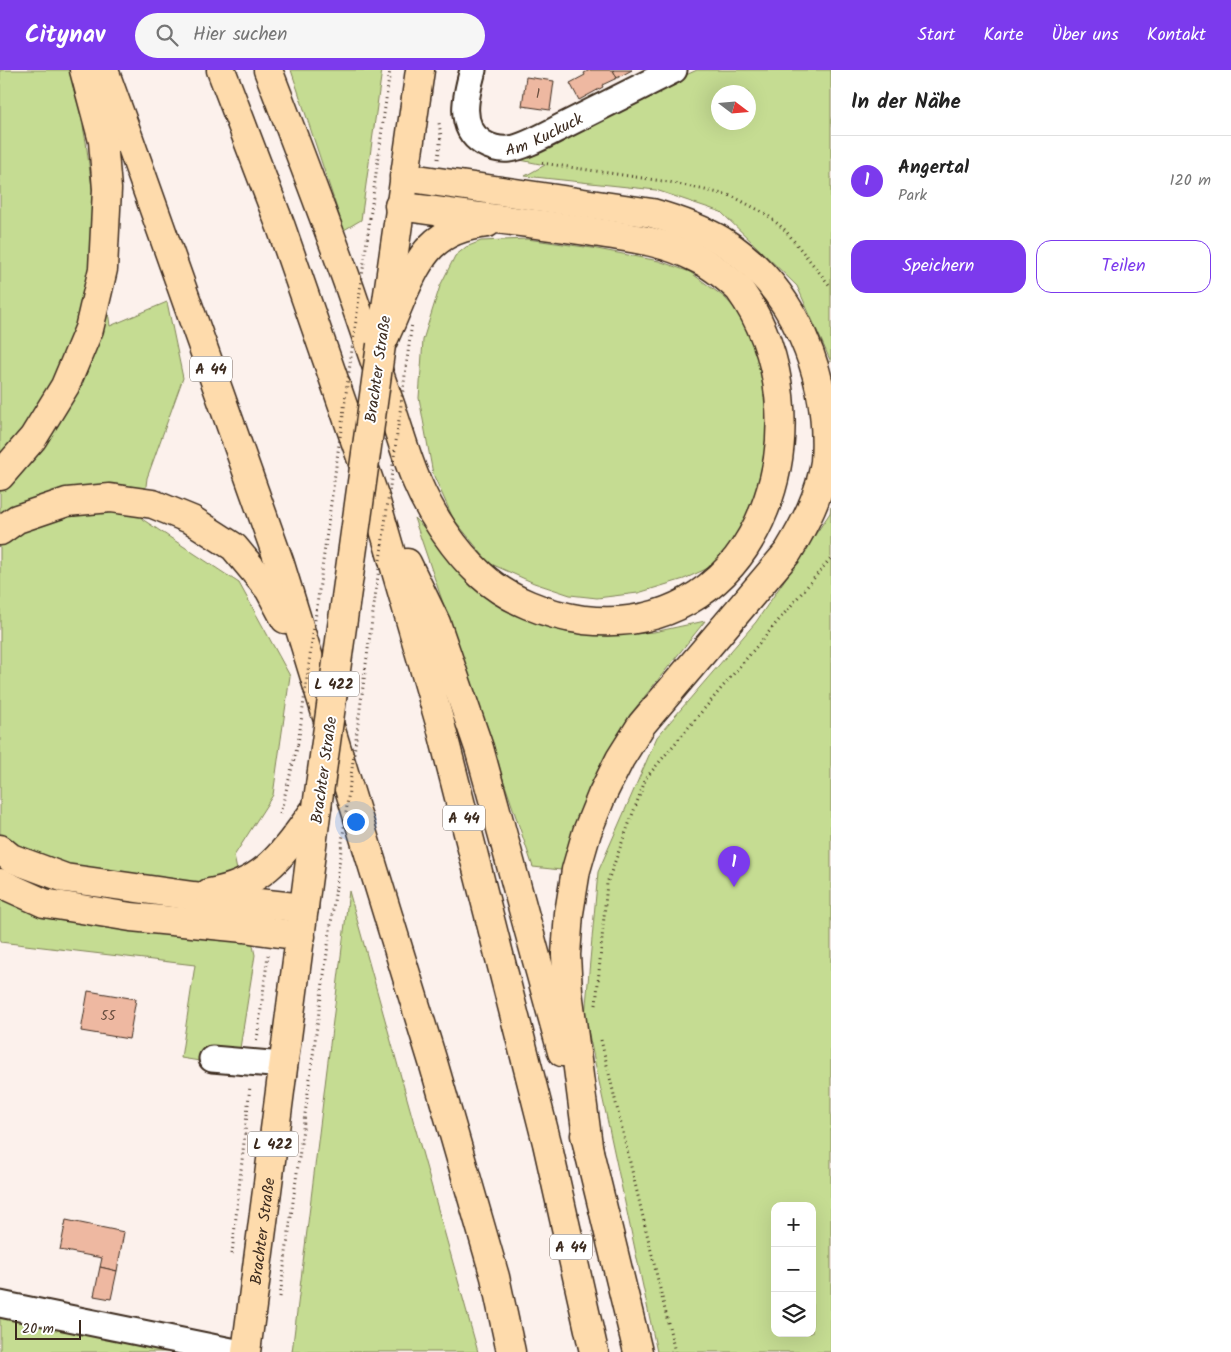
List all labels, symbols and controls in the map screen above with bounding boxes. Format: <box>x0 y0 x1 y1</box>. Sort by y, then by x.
search box <box>135 13 485 58</box>
text: Citynav <box>25 16 105 55</box>
text: Hier suchen <box>193 20 287 50</box>
icon: search <box>153 21 181 49</box>
text: Start <box>917 21 955 50</box>
text: Karte <box>983 21 1023 50</box>
text: Über uns <box>1051 21 1119 50</box>
text: Kontakt <box>1147 21 1206 50</box>
house number: 1 <box>536 83 540 105</box>
north arrow <box>711 85 756 130</box>
text: In der Nähe <box>851 86 961 119</box>
street label: Am Kuckuck <box>504 107 588 163</box>
text: Angertal <box>898 153 969 183</box>
text: 1 <box>865 168 869 193</box>
text: 120 m <box>1170 168 1211 193</box>
text: Park <box>898 183 927 208</box>
button: Speichern <box>851 240 1026 293</box>
button: Teilen <box>1036 240 1211 293</box>
street label: Brachter Straße <box>359 314 398 424</box>
road number: A 44 <box>190 356 232 382</box>
road number: L 422 <box>309 672 359 696</box>
street label: Brachter Straße <box>305 715 344 825</box>
road number: A 44 <box>443 806 485 830</box>
your location <box>343 809 369 835</box>
pin: 1 <box>718 846 750 887</box>
house number: 55 <box>100 1005 117 1027</box>
road number: L 422 <box>248 1132 298 1156</box>
street label: Brachter Straße <box>244 1176 283 1286</box>
map controls <box>771 1202 816 1337</box>
button: + <box>771 1202 816 1247</box>
road number: A 44 <box>550 1234 592 1260</box>
button: − <box>771 1247 816 1292</box>
button: layers <box>771 1292 816 1337</box>
scale bar <box>15 1317 81 1340</box>
text: 20 m <box>22 1318 54 1340</box>

